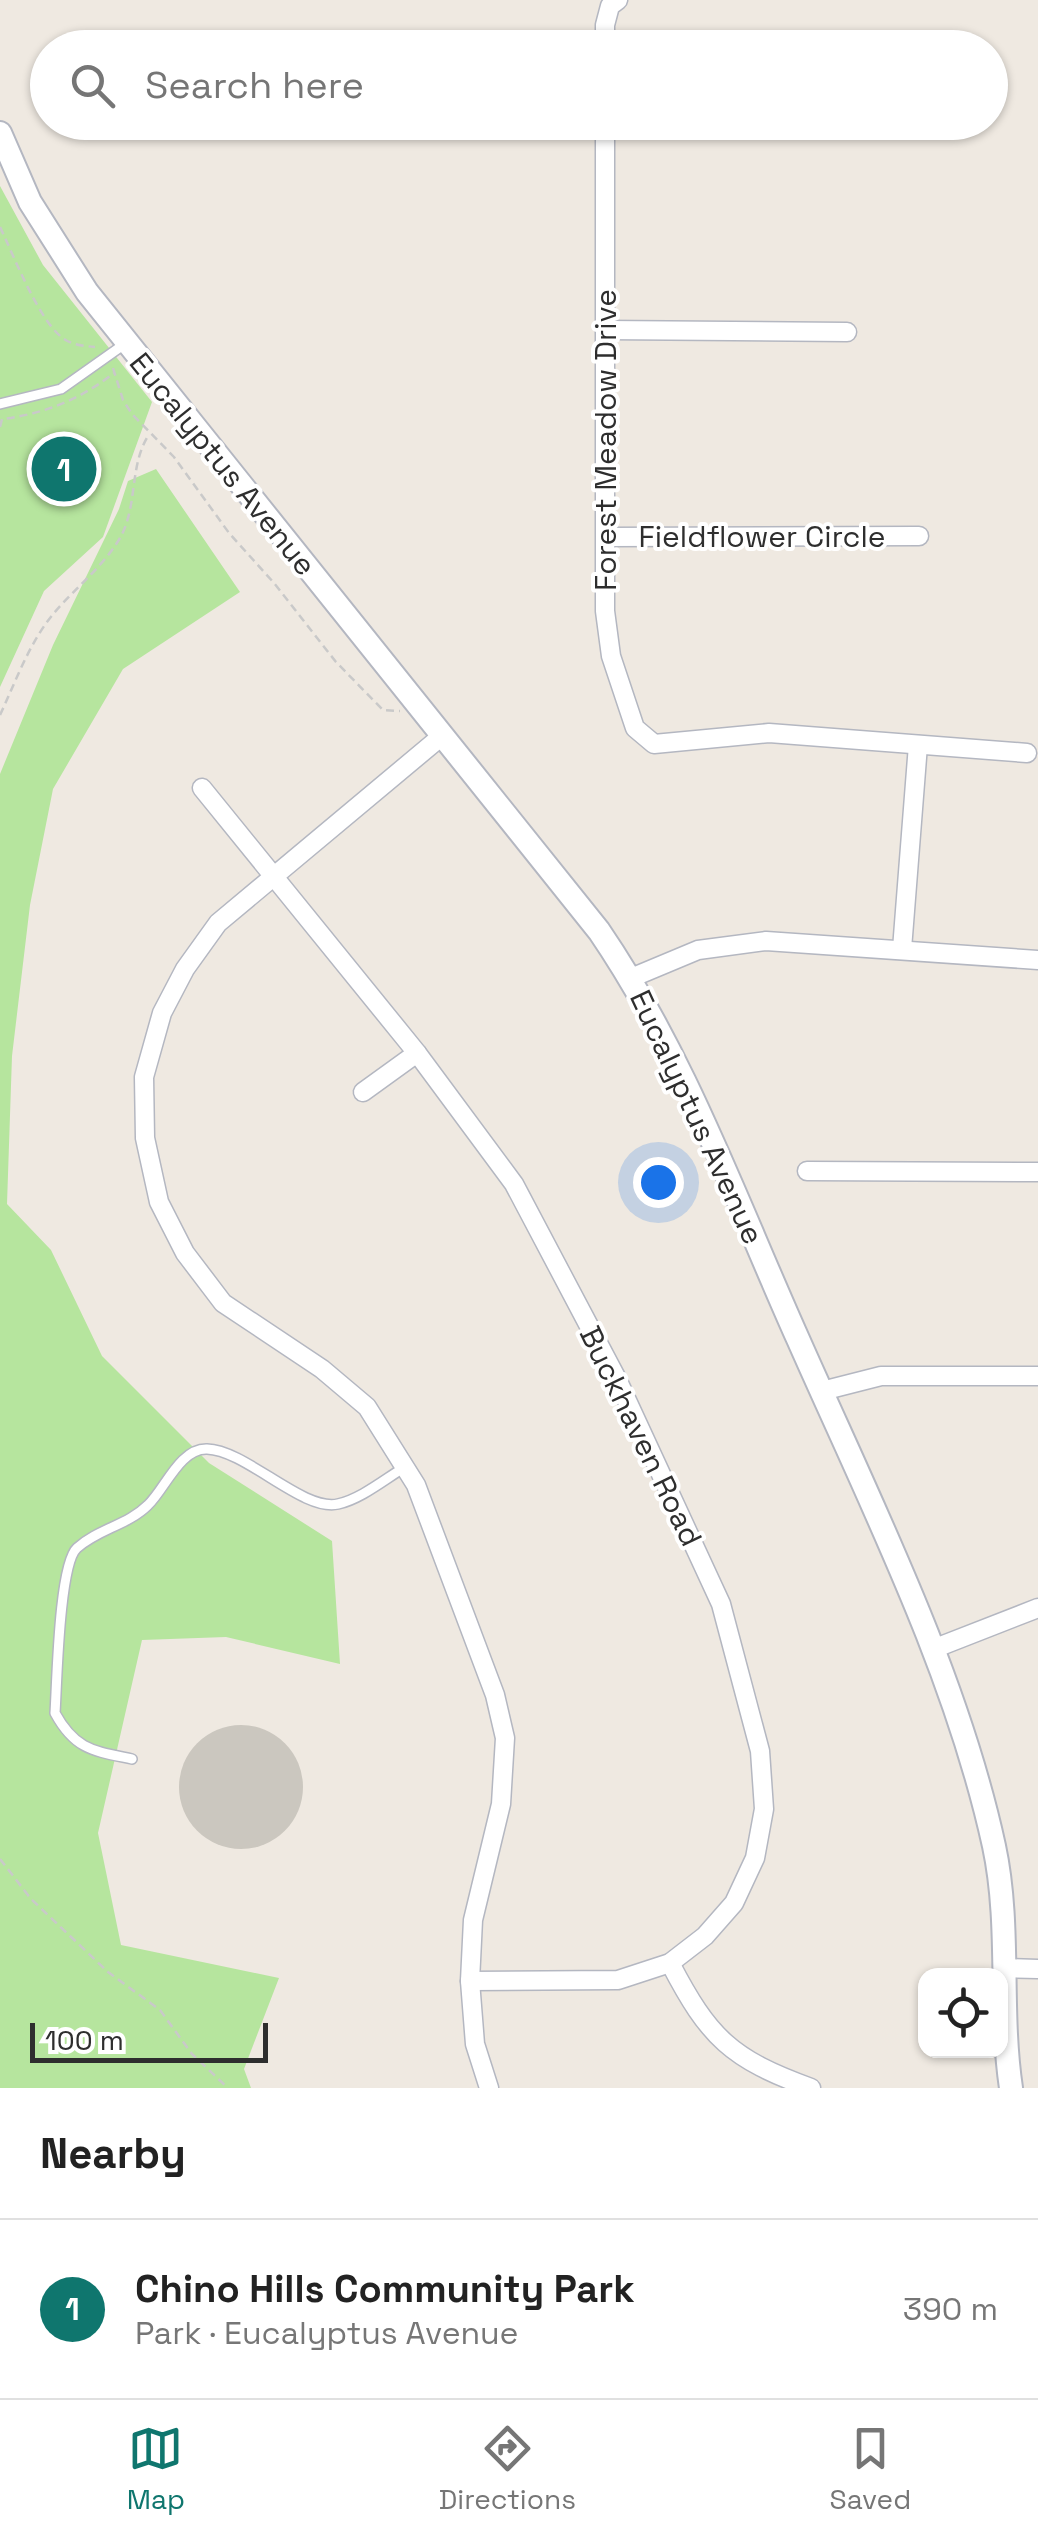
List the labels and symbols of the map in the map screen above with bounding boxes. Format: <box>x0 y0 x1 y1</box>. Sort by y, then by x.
street label: Forest Meadow Drive <box>586 289 625 591</box>
street label: Eucalyptus Avenue <box>121 344 325 584</box>
pin: 1 <box>32 432 96 506</box>
street label: Fieldflower Circle <box>638 517 886 556</box>
street label: Eucalyptus Avenue <box>621 984 773 1250</box>
your location <box>633 1157 684 1208</box>
street label: Buckhaven Road <box>571 1320 711 1552</box>
scale bar <box>30 2018 268 2062</box>

